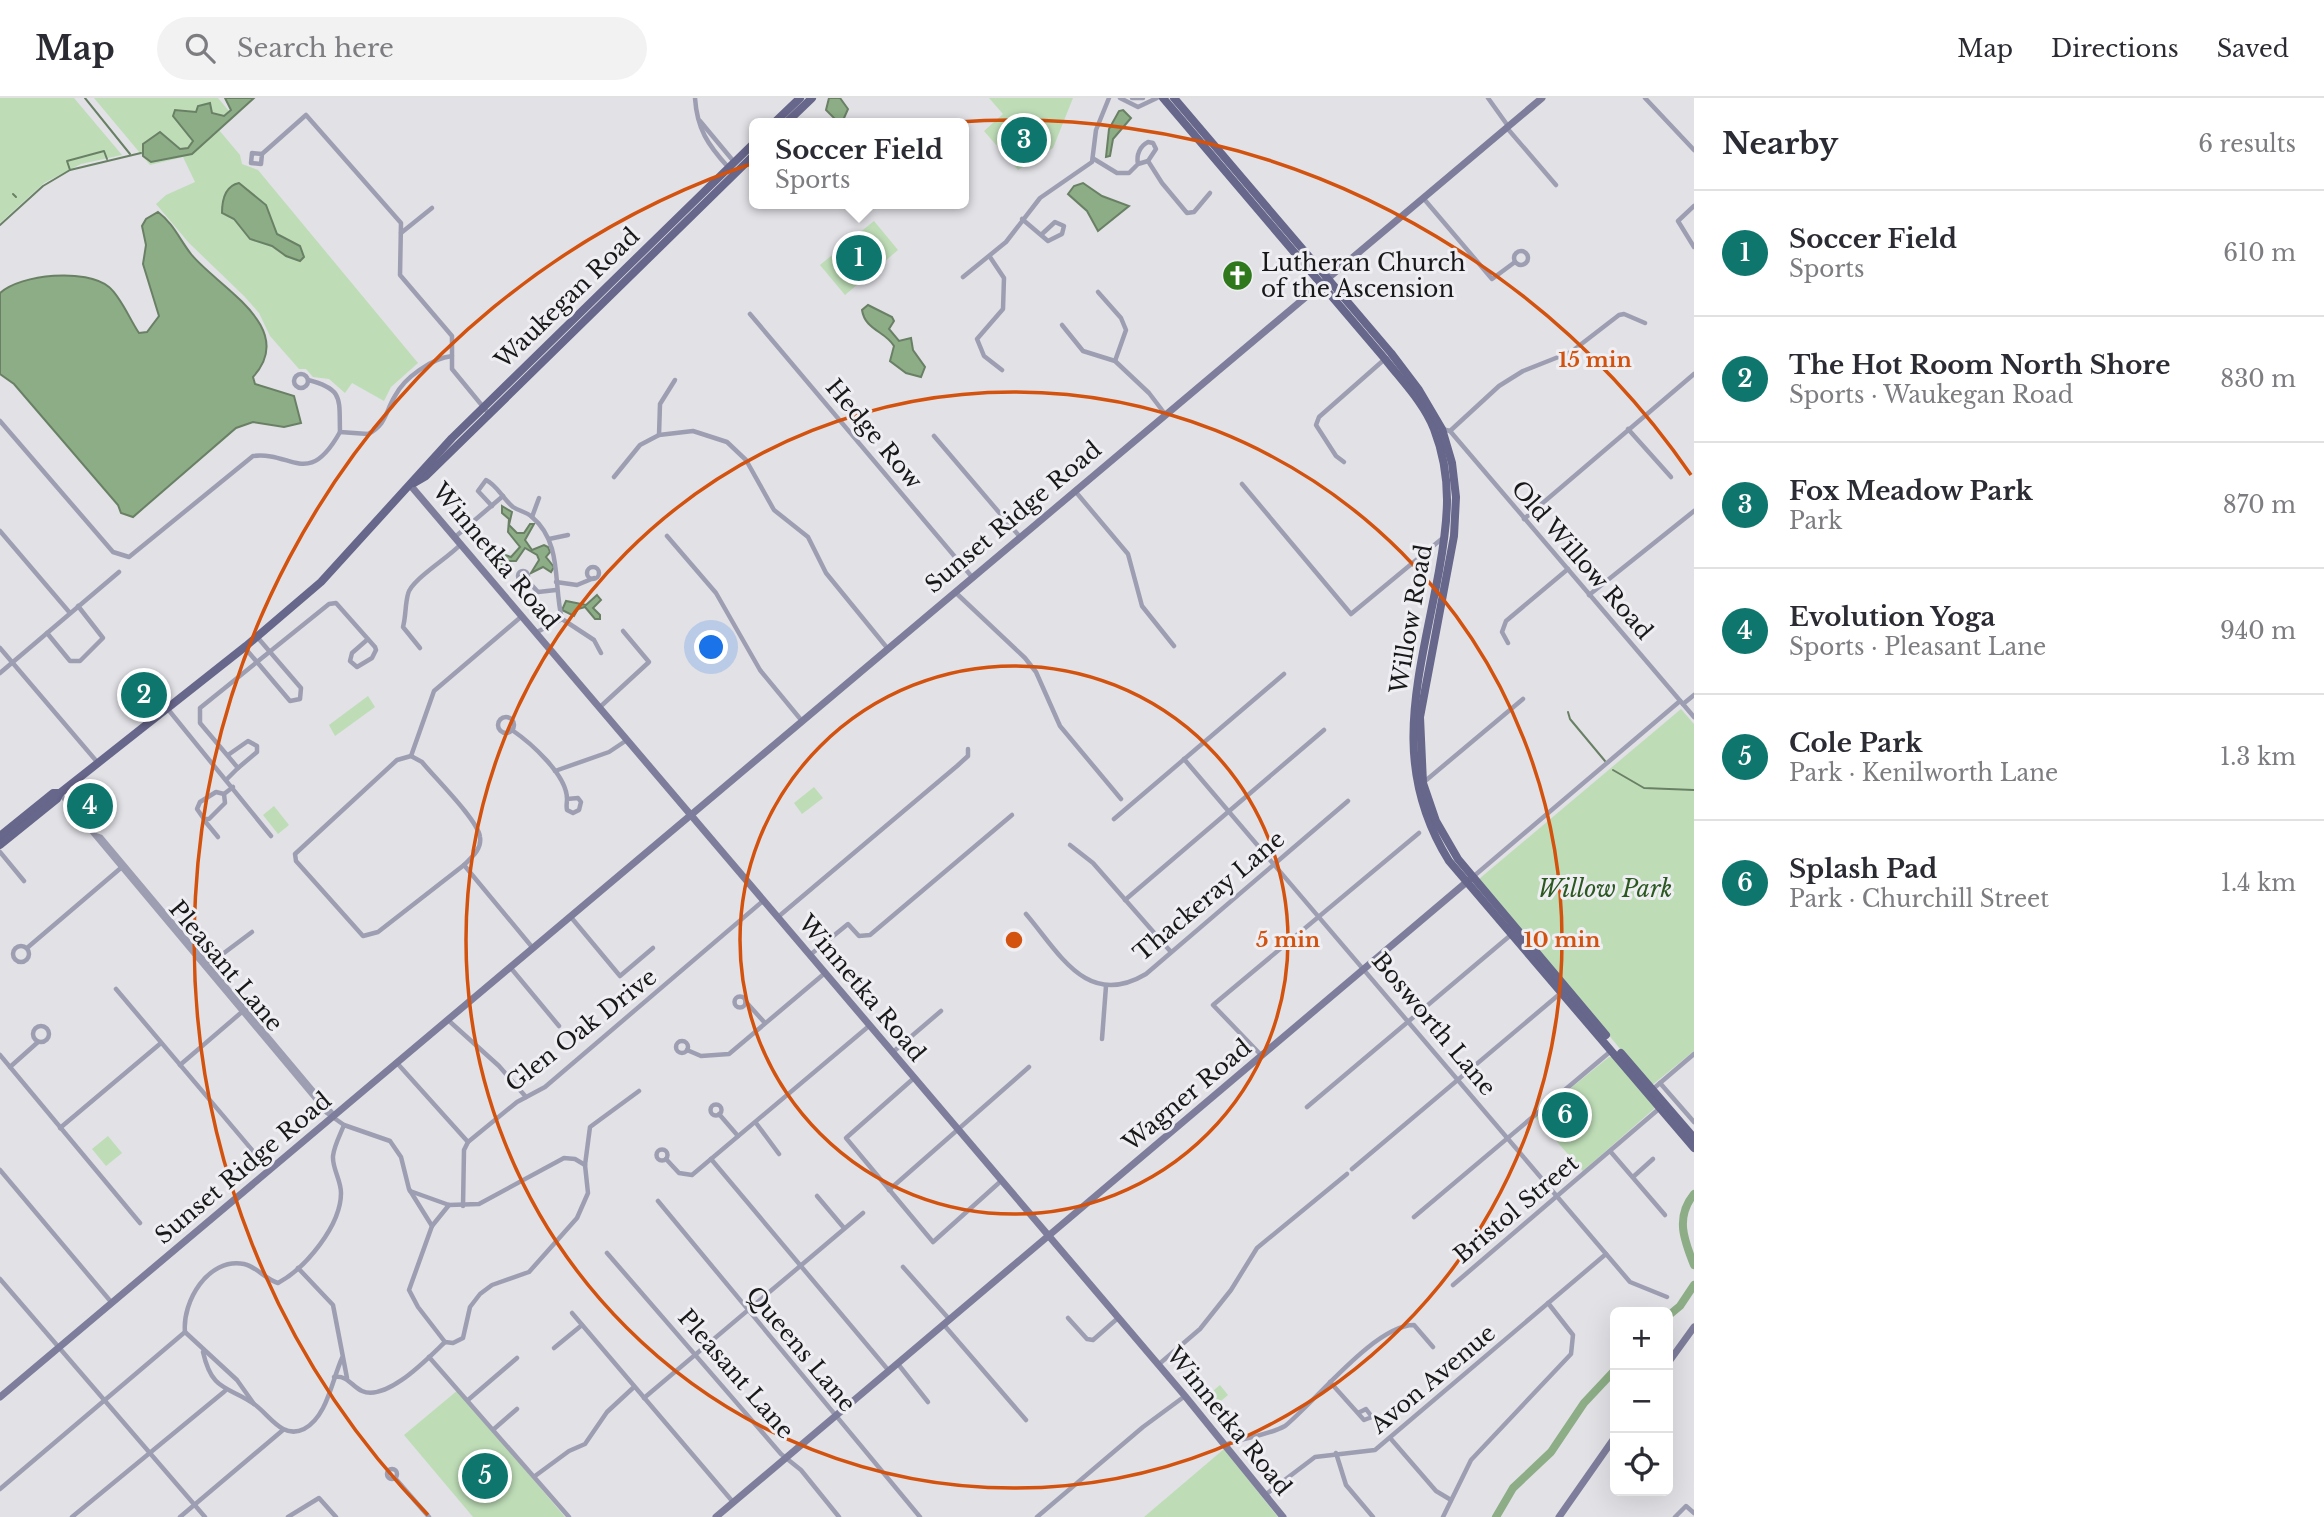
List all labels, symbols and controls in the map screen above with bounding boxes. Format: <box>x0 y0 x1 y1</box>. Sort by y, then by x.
search box <box>157 17 647 80</box>
text: Map <box>35 28 115 69</box>
icon: search <box>181 29 219 67</box>
text: Search here <box>237 32 394 64</box>
text: Map <box>1957 34 2013 63</box>
text: Directions <box>2051 34 2179 63</box>
text: Saved <box>2217 34 2289 63</box>
pin: 3 <box>1001 114 1047 166</box>
popup <box>749 118 969 209</box>
text: Nearby <box>1722 125 1838 162</box>
text: 6 results <box>2198 130 2296 158</box>
text: Soccer Field <box>775 134 943 166</box>
text: Sports <box>775 166 850 194</box>
street label: Waukegan Road <box>488 222 645 375</box>
text: Soccer Field <box>1789 223 1957 255</box>
pin: 1 <box>836 232 882 284</box>
text: 1 <box>1740 239 1750 267</box>
text: 610 m <box>2223 239 2296 267</box>
place label: Lutheran Church of the Ascension <box>1261 249 1466 303</box>
text: Sports <box>1789 255 1865 283</box>
church icon: Lutheran Church of the Ascension <box>1221 259 1255 293</box>
text: 15 min <box>1558 347 1632 373</box>
text: The Hot Room North Shore <box>1789 349 2170 381</box>
text: 2 <box>1738 365 1752 393</box>
text: 830 m <box>2220 365 2296 393</box>
street label: Hedge Row <box>820 373 928 495</box>
text: Sports · Waukegan Road <box>1789 381 2073 409</box>
street label: Sunset Ridge Road <box>919 435 1107 599</box>
street label: Old Willow Road <box>1505 475 1659 645</box>
text: Fox Meadow Park <box>1789 475 2033 507</box>
street label: Winnetka Road <box>426 476 565 635</box>
text: 3 <box>1738 491 1752 519</box>
text: 870 m <box>2223 491 2296 519</box>
text: Park <box>1789 507 1842 535</box>
street label: Willow Road <box>1384 542 1438 697</box>
text: Evolution Yoga <box>1789 601 1996 633</box>
text: 4 <box>1737 617 1753 645</box>
text: 940 m <box>2220 617 2296 645</box>
your location <box>694 630 728 664</box>
text: Sports · Pleasant Lane <box>1789 633 2046 661</box>
pin: 2 <box>121 669 167 721</box>
text: Cole Park <box>1789 727 1922 759</box>
text: 5 <box>1738 743 1752 771</box>
text: 1.3 km <box>2220 743 2296 771</box>
text: Park · Kenilworth Lane <box>1789 759 2058 787</box>
pin: 4 <box>67 780 113 832</box>
street label: Thackeray Lane <box>1128 825 1290 967</box>
text: Splash Pad <box>1789 853 1937 885</box>
text: 6 <box>1737 869 1753 897</box>
text: 1.4 km <box>2221 869 2296 897</box>
park label: Willow Park <box>1538 875 1672 903</box>
text: Park · Churchill Street <box>1789 885 2049 913</box>
street label: Pleasant Lane <box>163 895 289 1037</box>
street label: Winnetka Road <box>792 908 931 1067</box>
text: 5 min <box>1256 927 1320 953</box>
text: 10 min <box>1524 927 1600 953</box>
centre of rings <box>1002 928 1026 952</box>
street label: Bosworth Lane <box>1366 947 1502 1101</box>
street label: Glen Oak Drive <box>500 962 662 1098</box>
street label: Wagner Road <box>1116 1033 1257 1157</box>
street label: Sunset Ridge Road <box>149 1086 337 1250</box>
pin: 6 <box>1542 1089 1588 1141</box>
street label: Bristol Street <box>1448 1149 1584 1269</box>
street label: Queens Lane <box>740 1281 862 1417</box>
street label: Pleasant Lane <box>672 1304 800 1444</box>
map controls <box>1610 1307 1673 1496</box>
button: + <box>1610 1307 1673 1370</box>
street label: Avon Avenue <box>1364 1319 1501 1440</box>
street label: Winnetka Road <box>1160 1340 1297 1501</box>
button: − <box>1610 1370 1673 1433</box>
button: locate <box>1610 1433 1673 1496</box>
pin: 5 <box>462 1450 508 1502</box>

